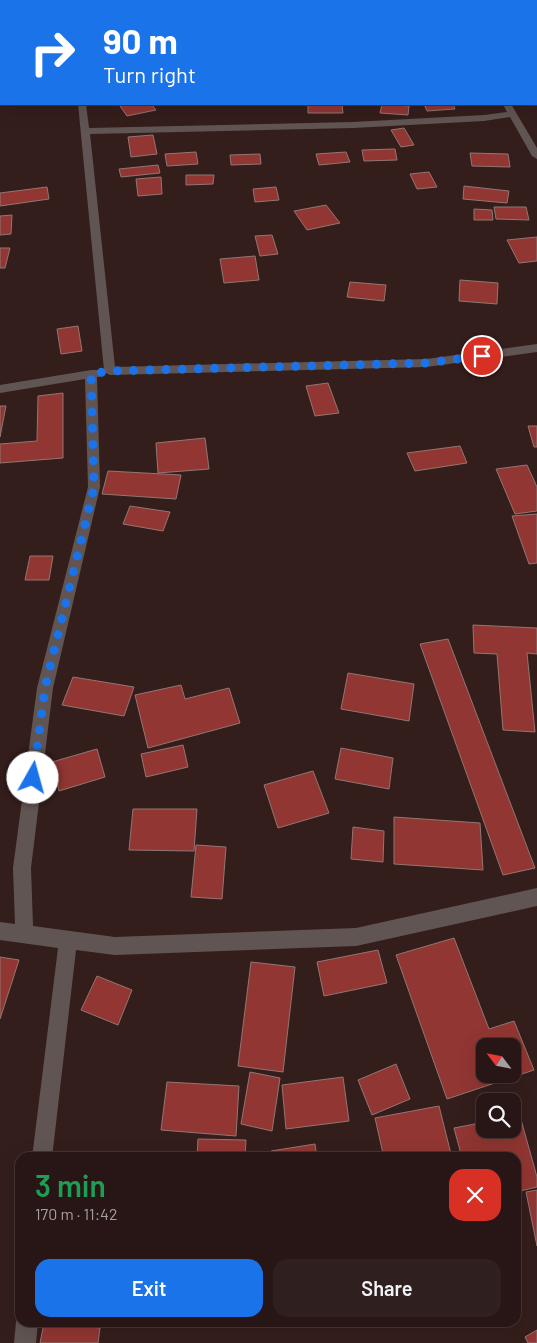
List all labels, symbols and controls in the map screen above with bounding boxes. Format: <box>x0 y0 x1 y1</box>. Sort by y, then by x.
text: 90 m <box>103 19 178 61</box>
icon: right <box>20 20 85 85</box>
text: Turn right <box>103 61 196 87</box>
pin <box>461 335 503 377</box>
icon: arrive <box>468 342 496 370</box>
position arrow <box>6 751 58 803</box>
north arrow <box>476 1038 521 1082</box>
map controls <box>476 1038 521 1138</box>
button: search <box>476 1093 521 1138</box>
text: 3 min <box>35 1167 106 1203</box>
button: close <box>449 1169 501 1221</box>
text: 170 m · 11:42 <box>35 1204 117 1223</box>
button: Exit <box>35 1259 263 1317</box>
button: Share <box>273 1259 501 1317</box>

